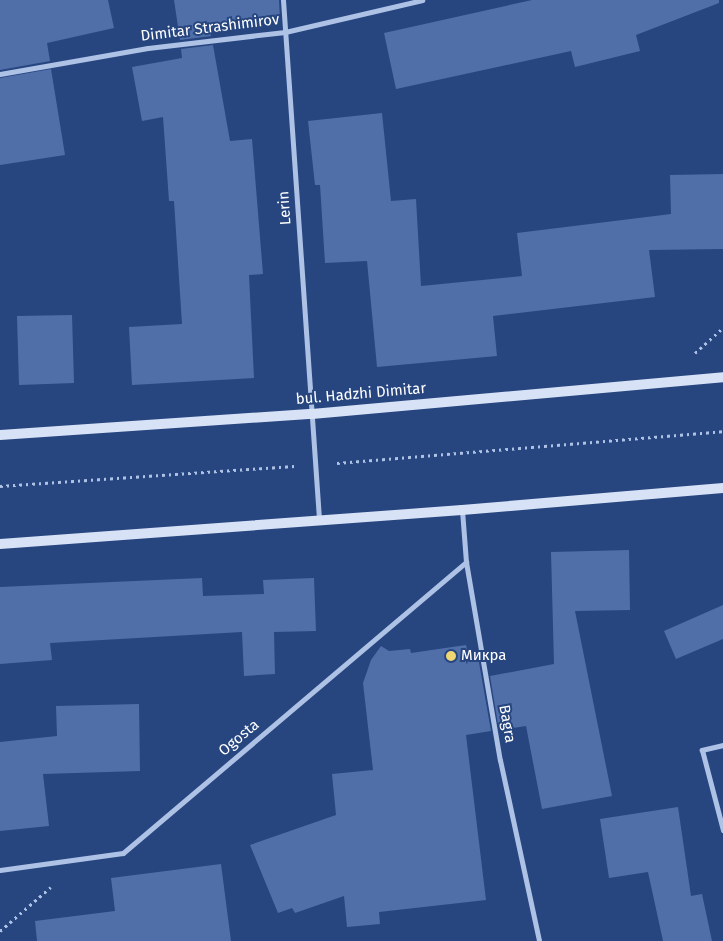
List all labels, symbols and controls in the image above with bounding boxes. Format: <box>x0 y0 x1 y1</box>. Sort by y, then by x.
street label: Dimitar Strashimirov <box>140 11 280 45</box>
street label: Lerin <box>275 190 295 226</box>
street label: bul. Hadzhi Dimitar <box>295 379 427 409</box>
place label: Микра <box>461 647 506 665</box>
marker: Микра <box>445 650 457 662</box>
street label: Bagra <box>495 704 519 744</box>
street label: Ogosta <box>215 716 263 760</box>

